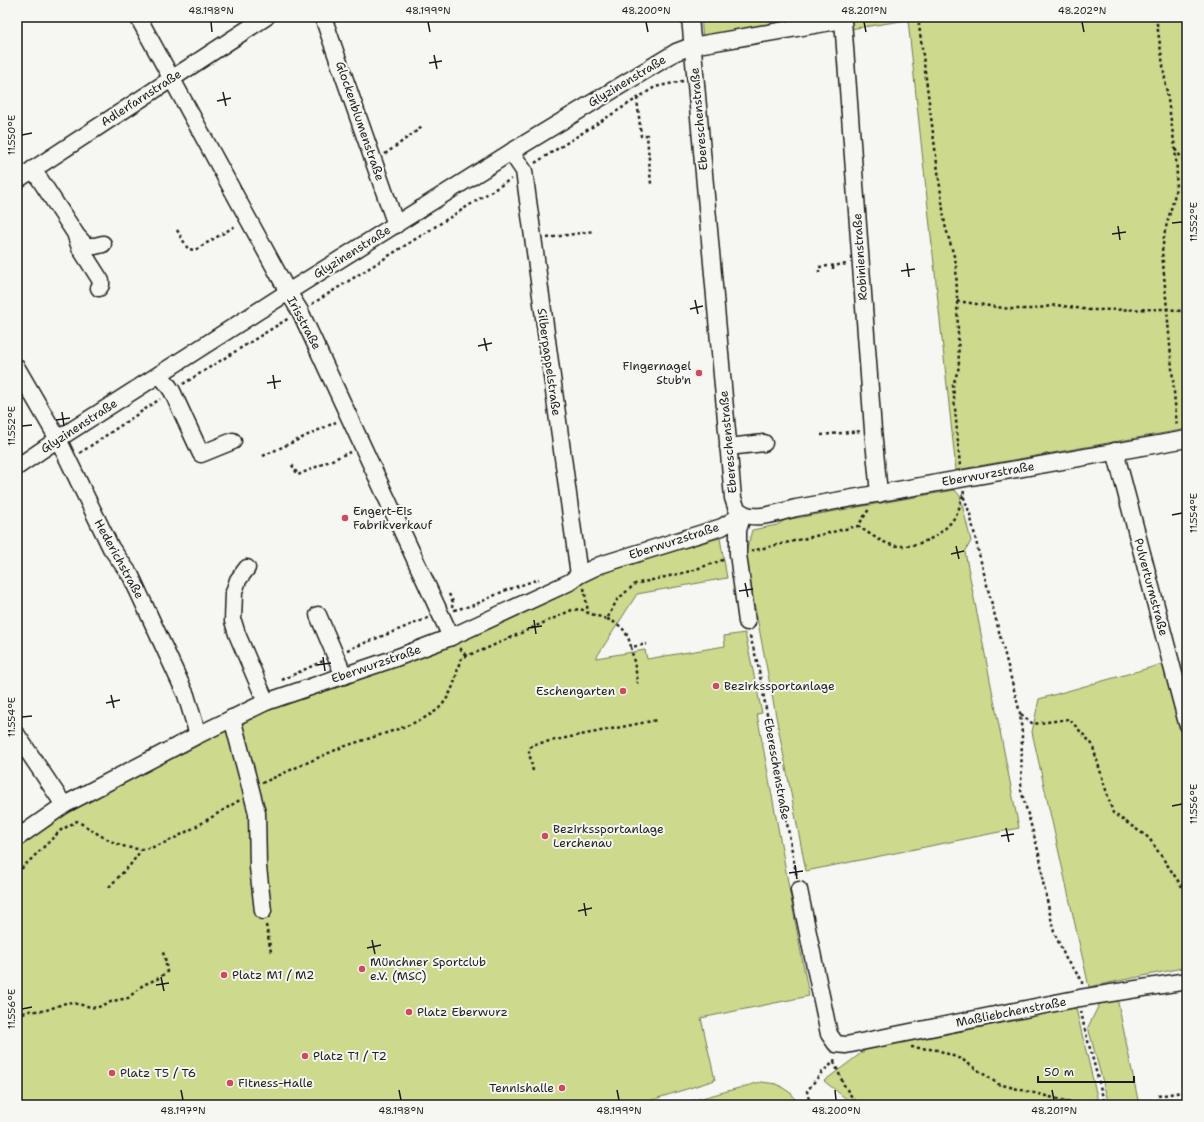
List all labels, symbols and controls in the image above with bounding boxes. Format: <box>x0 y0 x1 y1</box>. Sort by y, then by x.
text: 48.198°N <box>188 4 234 17</box>
text: 48.199°N <box>405 4 451 17</box>
text: 48.200°N <box>621 4 671 17</box>
text: 48.201°N <box>841 4 887 17</box>
text: 48.202°N <box>1058 4 1106 17</box>
street label: Glyzinenstraße <box>585 51 669 111</box>
street label: Glockenblumenstraße <box>332 59 388 183</box>
street label: Adlerfarnstraße <box>98 66 185 130</box>
street label: Ebereschenstraße <box>687 67 711 171</box>
text: 11.550°E <box>5 115 18 155</box>
text: 11.552°E <box>1187 202 1200 242</box>
street label: Robinienstraße <box>849 213 871 301</box>
street label: Glyzinenstraße <box>310 222 394 282</box>
street label: Irisstraße <box>283 294 325 353</box>
street label: Silberpappelstraße <box>534 307 565 417</box>
place label: Fingernagel Stub'n <box>623 358 691 388</box>
marker: Fingernagel Stub'n <box>694 368 704 378</box>
street label: Ebereschenstraße <box>716 390 740 494</box>
street label: Glyzinenstraße <box>38 395 121 457</box>
text: 11.552°E <box>5 406 18 446</box>
street label: Eberwurzstraße <box>940 458 1036 490</box>
text: 11.554°E <box>1187 493 1200 533</box>
place label: Engert-Eis Fabrikverkauf <box>353 503 433 533</box>
marker: Engert-Eis Fabrikverkauf <box>340 513 350 523</box>
street label: Hederichstraße <box>90 516 148 602</box>
street label: Eberwurzstraße <box>627 519 721 563</box>
street label: Pulverturmstraße <box>1130 536 1172 638</box>
street label: Eberwurzstraße <box>329 641 423 687</box>
place label: Bezirkssportanlage <box>724 678 835 694</box>
marker: Bezirkssportanlage <box>711 681 721 691</box>
place label: Eschengarten <box>536 683 615 699</box>
marker: Eschengarten <box>618 686 628 696</box>
text: 11.554°E <box>5 697 18 737</box>
street label: Ebereschenstraße <box>760 717 794 821</box>
text: 11.556°E <box>1187 784 1200 824</box>
place label: Bezirkssportanlage Lerchenau <box>553 821 664 851</box>
marker: Bezirkssportanlage Lerchenau <box>540 831 550 841</box>
place label: Münchner Sportclub e.V. (MSC) <box>370 954 486 984</box>
marker: Münchner Sportclub e.V. (MSC) <box>357 964 367 974</box>
place label: Platz M1 / M2 <box>232 967 315 983</box>
marker: Platz M1 / M2 <box>219 970 229 980</box>
text: 11.556°E <box>5 989 18 1029</box>
street label: Maßliebchenstraße <box>954 993 1068 1031</box>
place label: Platz Eberwurz <box>417 1004 508 1020</box>
marker: Platz Eberwurz <box>404 1007 414 1017</box>
place label: Platz T1 / T2 <box>313 1048 387 1064</box>
marker: Platz T1 / T2 <box>300 1051 310 1061</box>
scale bar <box>1038 1058 1134 1084</box>
text: 50 m <box>1044 1064 1074 1080</box>
place label: Platz T5 / T6 <box>120 1065 196 1081</box>
marker: Platz T5 / T6 <box>107 1068 117 1078</box>
place label: Fitness-Halle <box>238 1075 313 1091</box>
marker: Fitness-Halle <box>225 1078 235 1088</box>
place label: Tennishalle <box>489 1080 554 1096</box>
marker: Tennishalle <box>557 1083 567 1093</box>
text: 48.197°N <box>160 1104 206 1117</box>
text: 48.198°N <box>378 1104 424 1117</box>
text: 48.199°N <box>596 1104 642 1117</box>
text: 48.200°N <box>811 1104 861 1117</box>
text: 48.201°N <box>1031 1104 1077 1117</box>

